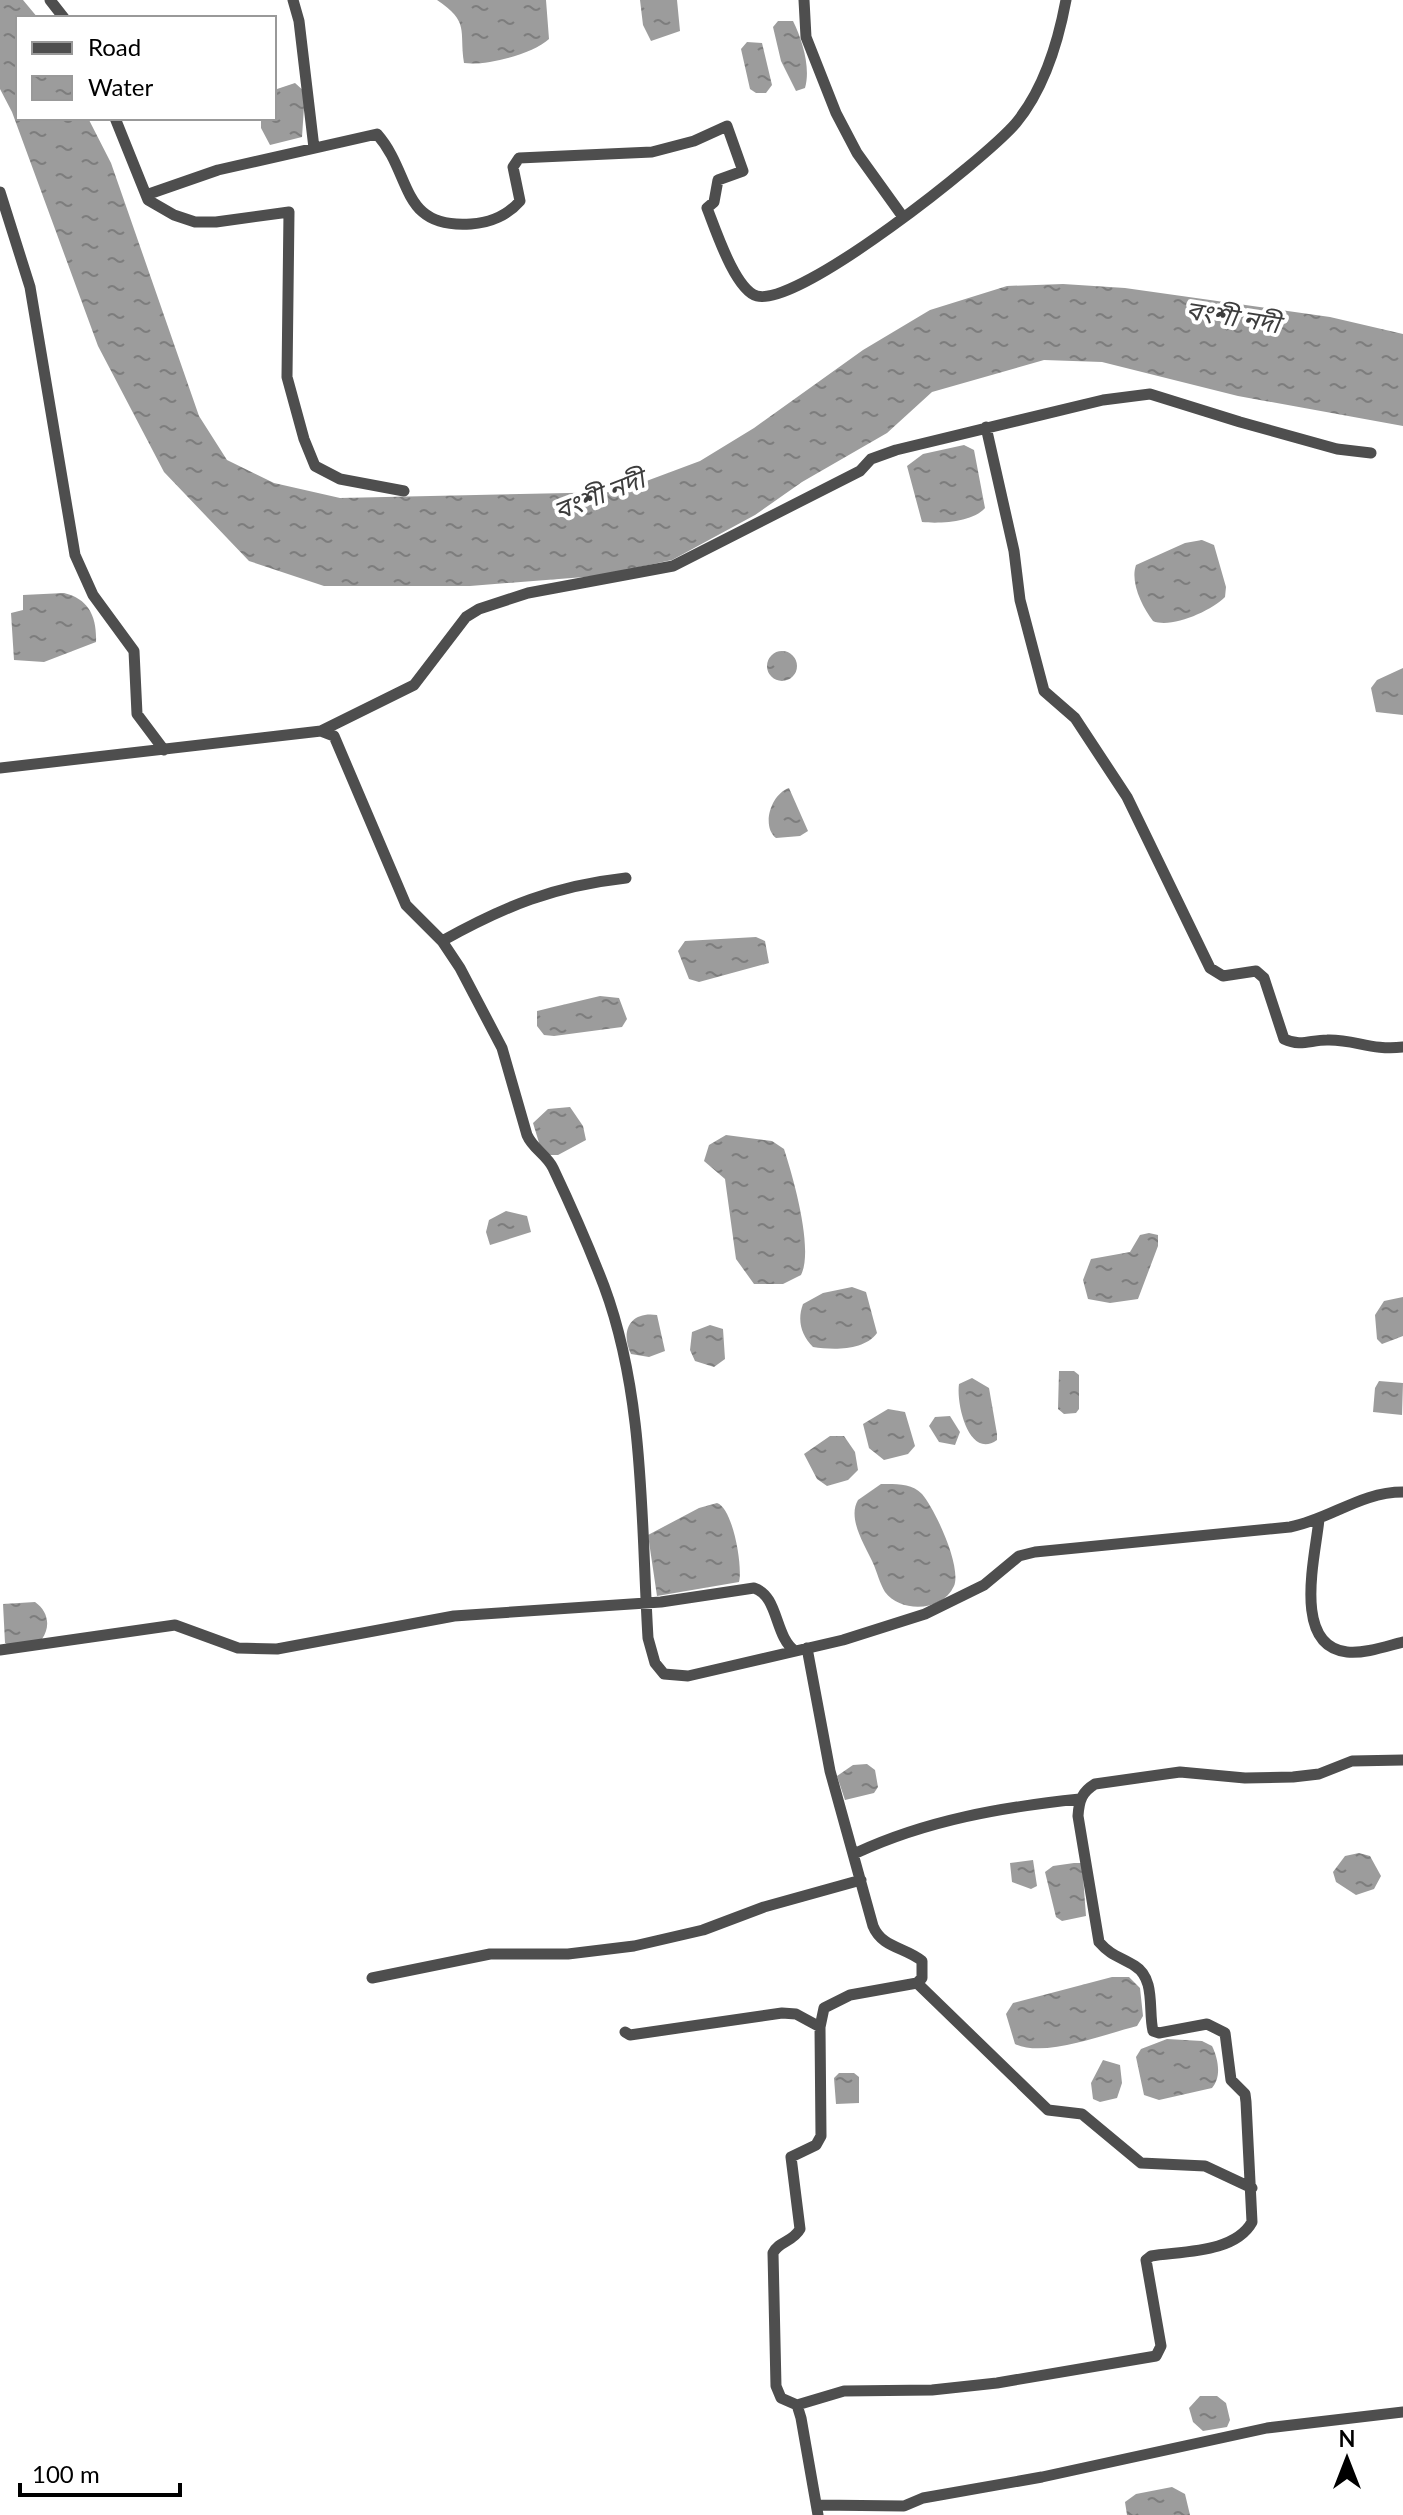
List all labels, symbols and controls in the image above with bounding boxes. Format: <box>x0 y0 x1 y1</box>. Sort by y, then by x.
legend <box>16 16 276 120</box>
text: Road <box>88 32 141 61</box>
text: Water <box>88 72 153 101</box>
water label: বংশী নদী <box>1184 293 1287 340</box>
water label: বংশী নদী <box>549 460 654 526</box>
north arrow <box>1307 2419 1387 2499</box>
text: N <box>1339 2425 1355 2452</box>
scale bar <box>20 2447 180 2497</box>
text: 100 m <box>32 2459 100 2488</box>

